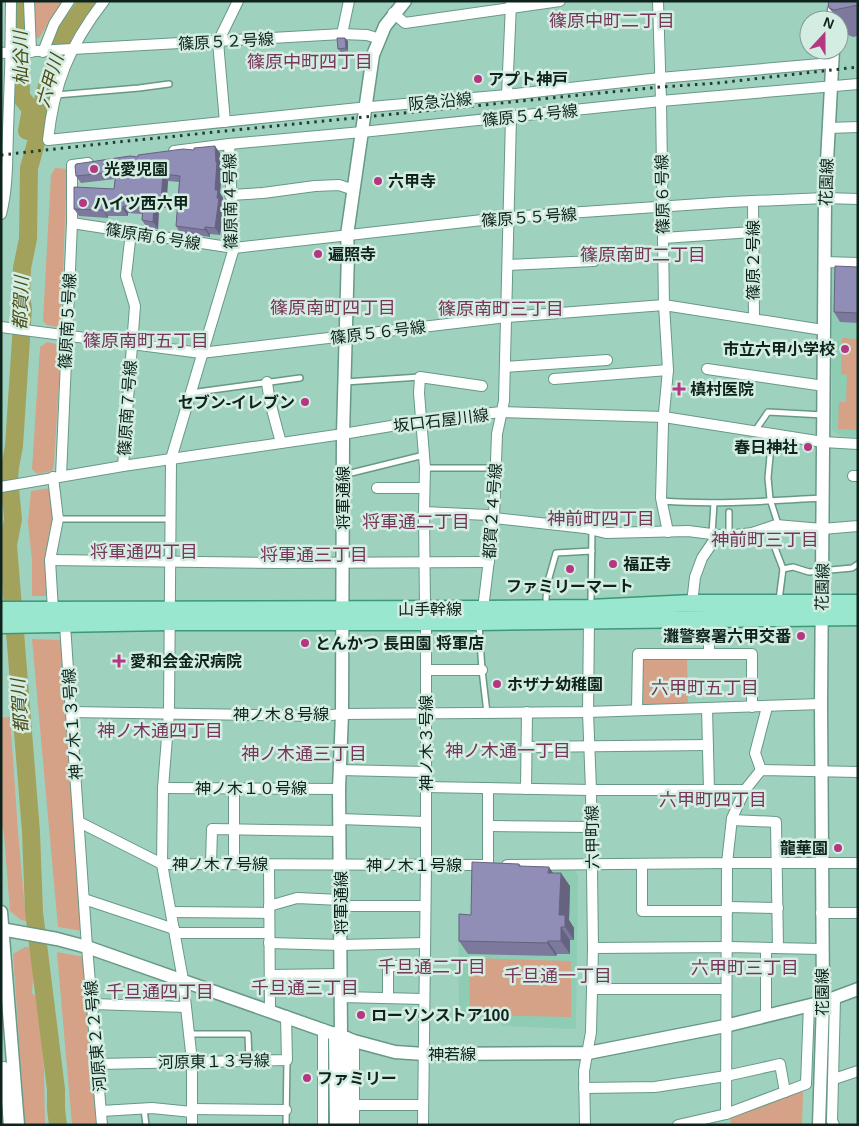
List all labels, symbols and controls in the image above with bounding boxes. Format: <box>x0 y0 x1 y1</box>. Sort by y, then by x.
north arrow <box>799 10 849 60</box>
district label: 篠原中町二丁目 <box>549 11 675 31</box>
text: N <box>821 14 836 32</box>
water label: 杣谷川 <box>10 29 31 85</box>
street label: 篠原５２号線 <box>178 30 274 53</box>
water label: 六甲川 <box>33 50 68 110</box>
district label: 篠原中町四丁目 <box>247 52 373 72</box>
place label: アプト神戸 <box>488 70 568 88</box>
marker: アプト神戸 <box>472 73 484 85</box>
street label: 阪急沿線 <box>407 90 473 113</box>
street label: 篠原５４号線 <box>481 102 579 129</box>
street label: 篠原南４号線 <box>221 153 240 249</box>
street label: 篠原６号線 <box>653 154 672 234</box>
street label: 花園線 <box>817 158 836 206</box>
place label: 光愛児園 <box>104 161 168 178</box>
marker: 光愛児園 <box>88 163 100 175</box>
place label: 六甲寺 <box>388 173 436 190</box>
marker: 六甲寺 <box>372 175 384 187</box>
place label: ハイツ西六甲 <box>93 195 189 212</box>
marker: ハイツ西六甲 <box>77 197 89 209</box>
street label: 篠原５５号線 <box>481 206 578 229</box>
street label: 篠原２号線 <box>745 220 762 300</box>
street label: 篠原南６号線 <box>104 221 202 252</box>
district label: 篠原南町二丁目 <box>580 245 706 265</box>
place label: 遍照寺 <box>328 246 376 263</box>
marker: 遍照寺 <box>312 248 324 260</box>
street label: 篠原南５号線 <box>56 273 79 369</box>
water label: 都賀川 <box>10 274 32 330</box>
district label: 篠原南町四丁目 <box>270 298 396 318</box>
district label: 篠原南町三丁目 <box>438 299 564 319</box>
street label: 篠原５６号線 <box>329 318 427 347</box>
district label: 篠原南町五丁目 <box>83 331 209 351</box>
place label: 市立六甲小学校 <box>723 341 835 358</box>
marker: 市立六甲小学校 <box>839 343 851 355</box>
street label: 篠原南７号線 <box>116 360 139 457</box>
place label: 槙村医院 <box>690 380 754 398</box>
marker: 槙村医院 <box>672 382 686 396</box>
place label: セブン-イレブン <box>178 394 295 411</box>
marker: セブン-イレブン <box>299 396 311 408</box>
street label: 坂口石屋川線 <box>392 406 490 435</box>
place label: 春日神社 <box>734 438 798 456</box>
marker: 春日神社 <box>802 441 814 453</box>
street label: 都賀２４号線 <box>481 463 504 560</box>
street label: 将軍通線 <box>335 466 352 530</box>
district label: 神前町四丁目 <box>547 509 655 529</box>
district label: 将軍通二丁目 <box>362 512 470 532</box>
district label: 神前町三丁目 <box>711 530 819 550</box>
district label: 将軍通四丁目 <box>90 542 198 562</box>
district label: 将軍通三丁目 <box>260 545 368 565</box>
place label: 福正寺 <box>623 556 671 573</box>
marker: 福正寺 <box>607 558 619 570</box>
marker: ファミリーマート <box>564 563 576 575</box>
street label: 花園線 <box>814 563 831 611</box>
place label: ファミリーマート <box>506 578 634 595</box>
street label: 山手幹線 <box>398 601 462 618</box>
place label: 灘警察署六甲交番 <box>663 628 791 645</box>
marker: 灘警察署六甲交番 <box>795 630 807 642</box>
place label: とんかつ 長田園 将軍店 <box>315 635 484 652</box>
marker: とんかつ 長田園 将軍店 <box>299 637 311 649</box>
place label: 愛和会金沢病院 <box>130 653 242 670</box>
marker: 愛和会金沢病院 <box>112 654 126 668</box>
street label: 神ノ木１３号線 <box>60 668 85 780</box>
water label: 都賀川 <box>8 676 32 734</box>
place label: ホザナ幼稚園 <box>507 676 603 693</box>
marker: ホザナ幼稚園 <box>491 678 503 690</box>
district label: 六甲町五丁目 <box>651 678 759 698</box>
street label: 神ノ木３号線 <box>418 695 435 791</box>
street label: 神ノ木８号線 <box>233 706 329 723</box>
district label: 神ノ木通四丁目 <box>97 721 223 741</box>
district label: 神ノ木通一丁目 <box>445 741 571 761</box>
district label: 神ノ木通三丁目 <box>241 744 367 764</box>
street label: 神ノ木１０号線 <box>195 780 307 797</box>
district label: 六甲町四丁目 <box>659 790 767 810</box>
street label: 六甲町線 <box>583 805 602 869</box>
place label: 龍華園 <box>780 840 828 857</box>
marker: 龍華園 <box>832 842 844 854</box>
street label: 神ノ木７号線 <box>172 856 268 873</box>
street label: 神ノ木１号線 <box>366 857 462 874</box>
street label: 将軍通線 <box>333 871 350 935</box>
district label: 千旦通二丁目 <box>378 957 486 977</box>
district label: 六甲町三丁目 <box>691 958 799 978</box>
district label: 千旦通一丁目 <box>504 966 612 986</box>
street label: 花園線 <box>814 968 831 1016</box>
district label: 千旦通三丁目 <box>251 978 359 998</box>
street label: 河原東２２号線 <box>82 979 109 1092</box>
district label: 千旦通四丁目 <box>106 982 214 1002</box>
place label: ローソンストア100 <box>371 1007 509 1024</box>
marker: ローソンストア100 <box>355 1009 367 1021</box>
street label: 神若線 <box>428 1046 476 1063</box>
street label: 河原東１３号線 <box>158 1052 270 1071</box>
place label: ファミリー <box>317 1070 397 1087</box>
marker: ファミリー <box>301 1072 313 1084</box>

